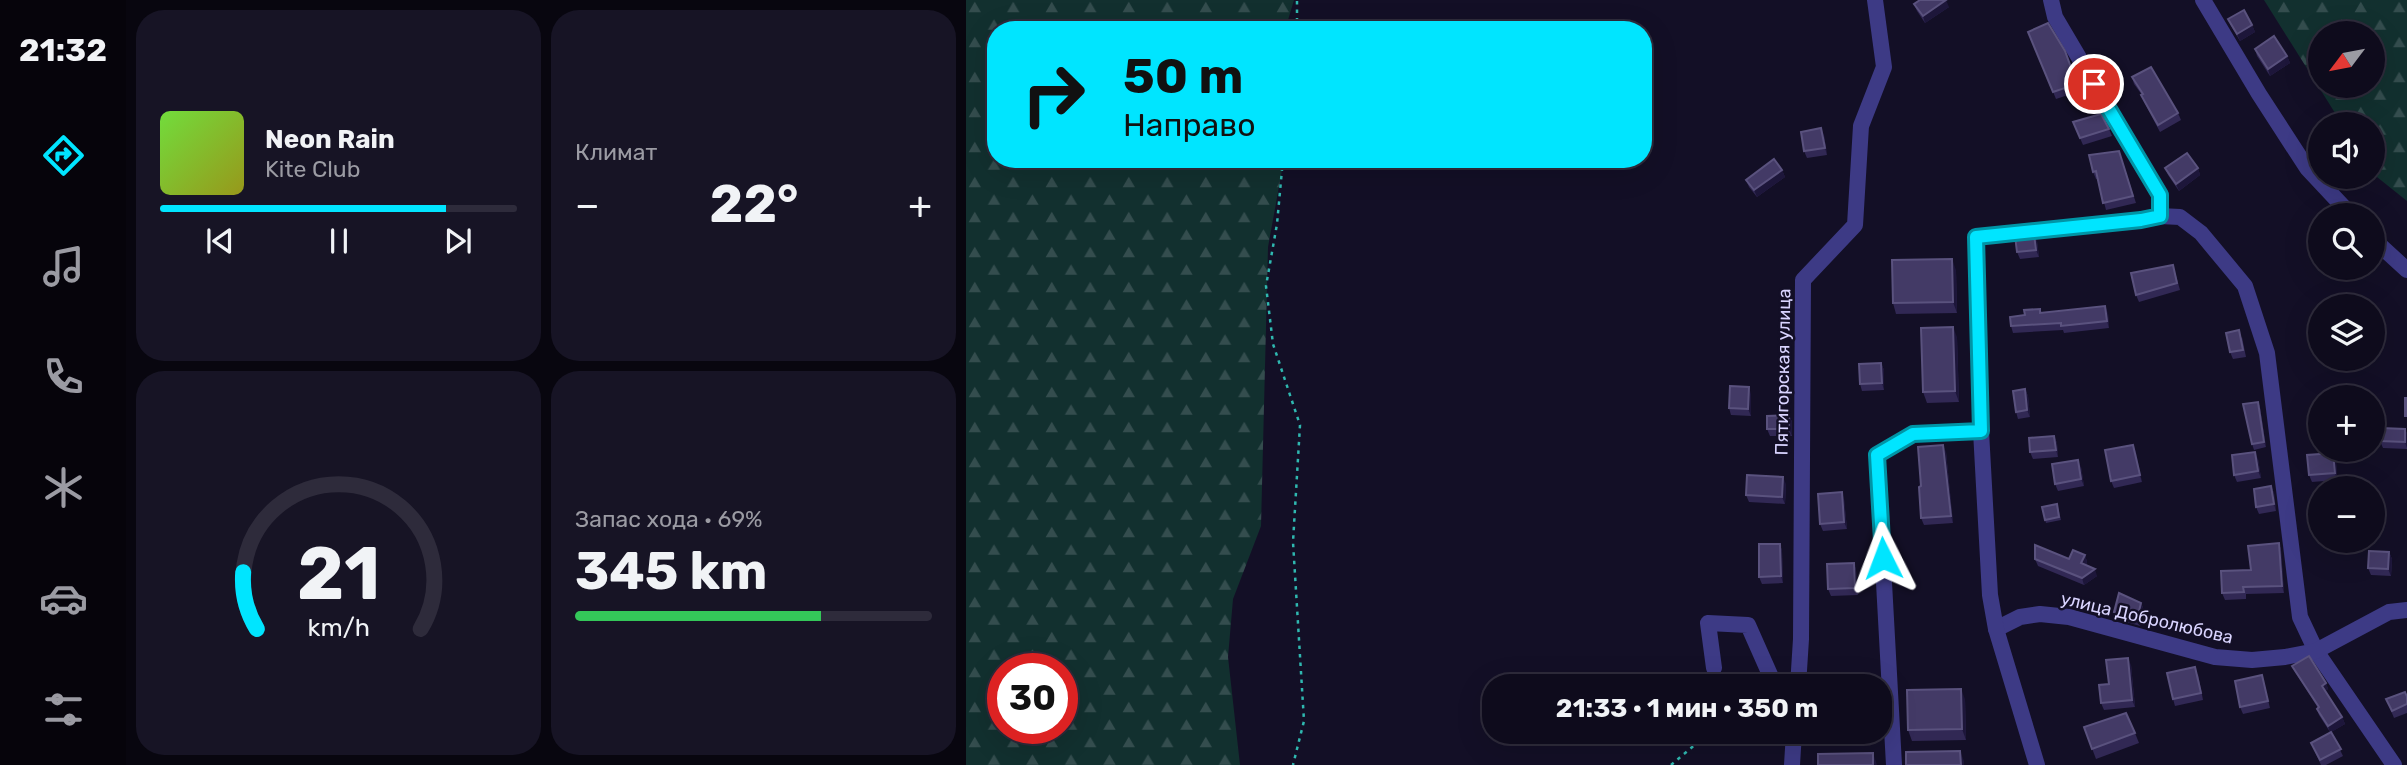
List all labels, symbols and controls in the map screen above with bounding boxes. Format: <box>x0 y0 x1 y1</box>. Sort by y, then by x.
north arrow <box>2308 21 2385 98</box>
map controls <box>2308 21 2385 553</box>
text: 21:32 <box>19 31 107 69</box>
text: 50 m <box>1123 47 1243 105</box>
icon: right <box>1008 49 1099 140</box>
pin <box>2064 54 2124 114</box>
icon: arrive <box>2075 65 2113 103</box>
text: Направо <box>1123 106 1256 144</box>
button: sound <box>2308 112 2385 189</box>
text: Neon Rain <box>265 124 395 155</box>
icon: directions <box>39 131 88 180</box>
text: Климат <box>575 138 657 166</box>
text: Kite Club <box>265 155 360 183</box>
text: 22° <box>710 173 799 235</box>
text: − <box>575 182 600 228</box>
text: + <box>908 182 932 228</box>
button: search <box>2308 203 2385 280</box>
icon: previous <box>201 222 239 260</box>
icon: pause <box>320 222 358 260</box>
icon: next <box>439 222 477 260</box>
icon: music <box>39 242 88 291</box>
street label: Пятигорская улица <box>1771 288 1795 456</box>
button: layers <box>2308 294 2385 371</box>
icon: phone <box>39 352 88 401</box>
button: + <box>2308 385 2385 462</box>
icon: climate <box>39 463 88 512</box>
button: − <box>2308 476 2385 553</box>
text: Запас хода · 69% <box>575 505 763 533</box>
position arrow <box>1846 521 1920 595</box>
text: 21 <box>297 531 380 617</box>
text: 345 km <box>575 540 768 602</box>
icon: car <box>39 574 88 623</box>
street label: улица Добролюбова <box>2059 587 2235 649</box>
text: km/h <box>307 613 370 642</box>
speed limit sign: 30 <box>987 653 1078 744</box>
icon: filters <box>39 685 88 734</box>
text: 21:33 · 1 мин · 350 m <box>1556 693 1818 724</box>

